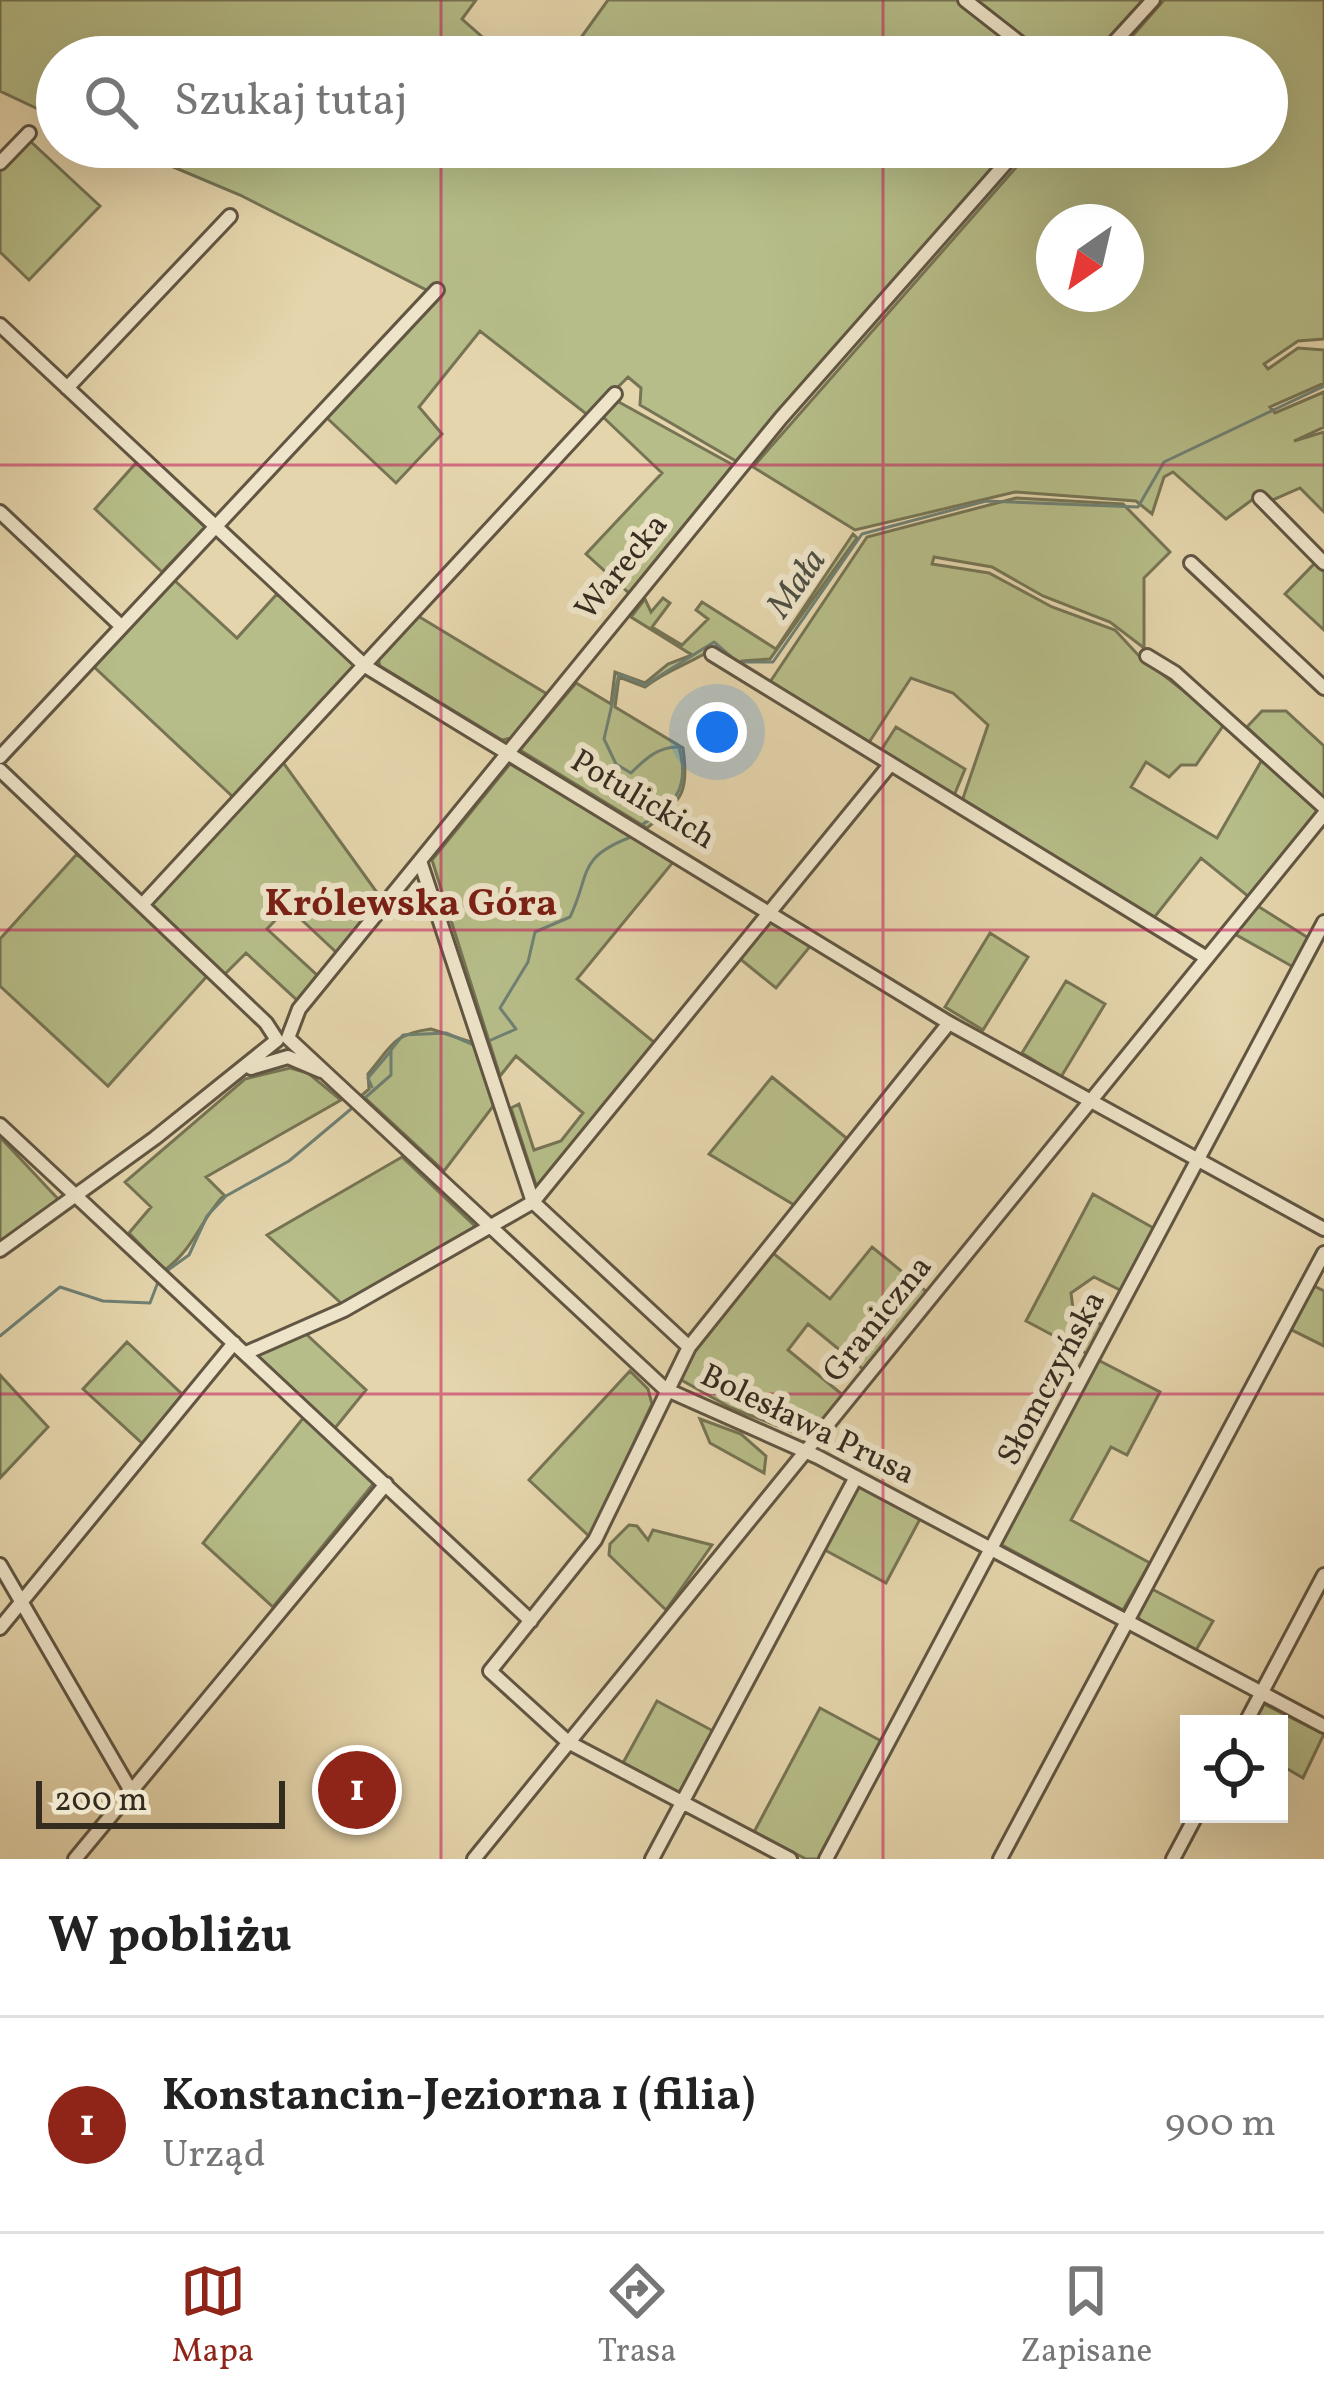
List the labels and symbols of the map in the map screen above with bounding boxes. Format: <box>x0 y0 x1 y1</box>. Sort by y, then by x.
north arrow <box>1036 204 1144 312</box>
street label: Warecka <box>566 505 680 631</box>
water label: Mała <box>756 539 840 630</box>
your location <box>687 702 747 762</box>
street label: Potulickich <box>561 740 723 862</box>
district label: Królewska Góra <box>265 878 557 932</box>
street label: Graniczna <box>813 1247 945 1393</box>
street label: Słomczyńska <box>988 1283 1118 1475</box>
street label: Bolesława Prusa <box>692 1354 922 1498</box>
pin: 1 <box>318 1745 396 1835</box>
scale bar <box>36 1775 285 1828</box>

